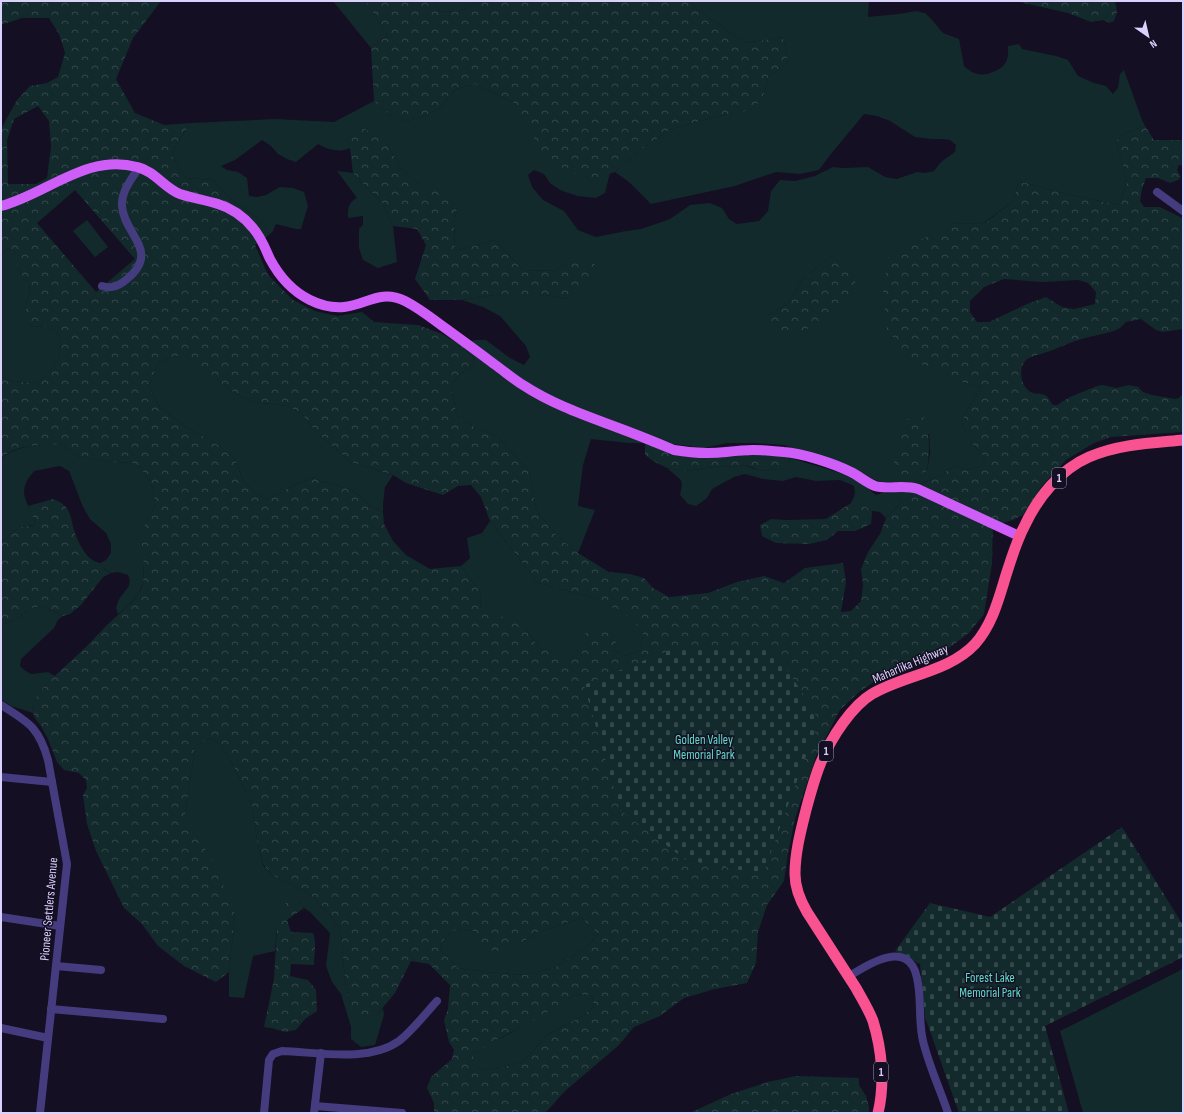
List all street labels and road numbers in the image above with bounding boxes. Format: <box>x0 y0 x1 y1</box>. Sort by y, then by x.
road number: 1 <box>1052 468 1066 488</box>
street label: Maharlika Highway <box>870 641 951 687</box>
road number: 1 <box>819 741 833 761</box>
street label: Pioneer Settlers Avenue <box>37 857 61 961</box>
road number: 1 <box>874 1062 888 1082</box>

